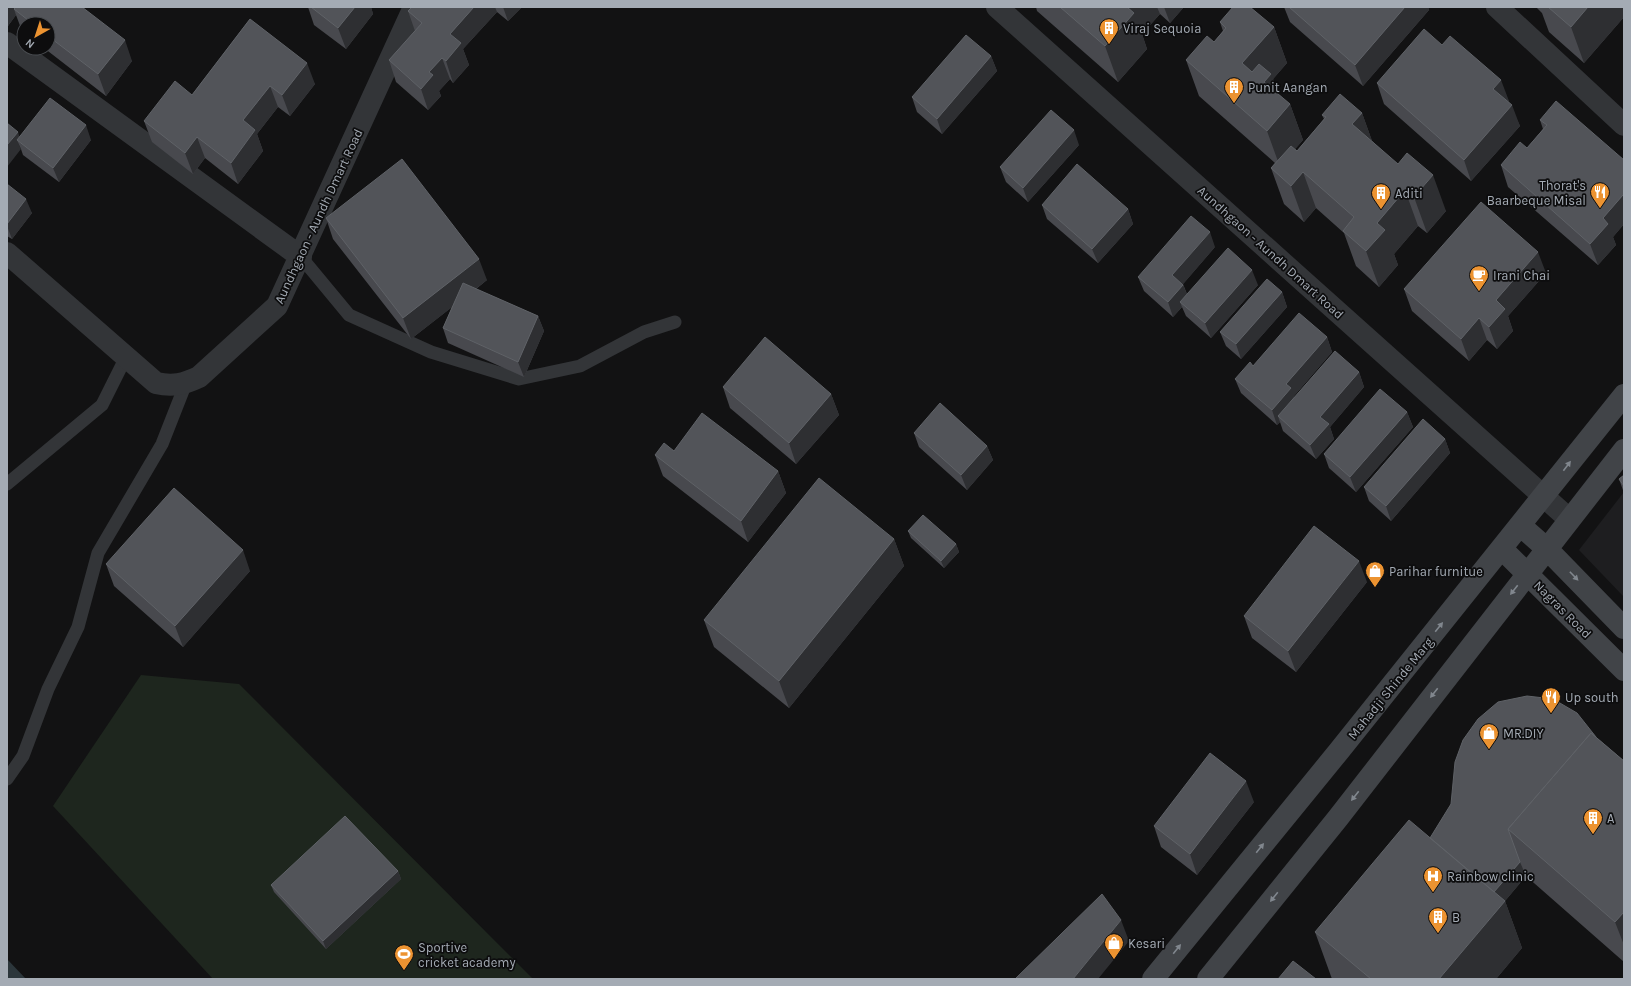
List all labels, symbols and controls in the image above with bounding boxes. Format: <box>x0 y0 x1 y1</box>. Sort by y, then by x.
north arrow <box>16 16 56 56</box>
building icon: Viraj Sequoia <box>1098 17 1120 45</box>
place label: Viraj Sequoia <box>1123 21 1201 37</box>
text: N <box>23 36 37 51</box>
building icon: Punit Aangan <box>1223 76 1245 104</box>
place label: Punit Aangan <box>1248 80 1328 95</box>
street label: Aundhgaon - Aundh Dmart Road <box>271 126 366 306</box>
place label: Thorat's Baarbeque Misal <box>1487 178 1586 209</box>
restaurant icon: Thorat's Baarbeque Misal <box>1589 181 1611 209</box>
building icon: Aditi <box>1370 182 1392 210</box>
street label: Aundhgaon - Aundh Dmart Road <box>1195 183 1347 322</box>
place label: Aditi <box>1395 186 1423 201</box>
cafe icon: Irani Chai <box>1468 264 1490 292</box>
place label: Irani Chai <box>1493 268 1550 283</box>
one-way arrow <box>1563 461 1571 472</box>
shop icon: Parihar furnitue <box>1364 560 1386 588</box>
place label: Parihar furnitue <box>1389 564 1483 579</box>
one-way arrow <box>1569 571 1578 581</box>
street label: Nagras Road <box>1531 578 1594 641</box>
one-way arrow <box>1510 584 1518 595</box>
one-way arrow <box>1434 622 1443 633</box>
street label: Mahadji Shinde Marg <box>1345 634 1437 742</box>
restaurant icon: Up south <box>1540 686 1562 714</box>
one-way arrow <box>1430 687 1439 698</box>
place label: Up south <box>1565 690 1619 705</box>
shop icon: MR.DIY <box>1478 722 1500 750</box>
place label: MR.DIY <box>1503 726 1544 741</box>
one-way arrow <box>1351 790 1359 801</box>
building icon: A <box>1582 807 1604 835</box>
place label: A <box>1607 811 1615 826</box>
one-way arrow <box>1255 843 1264 854</box>
hospital icon: Rainbow clinic <box>1422 865 1444 893</box>
place label: Rainbow clinic <box>1447 869 1534 884</box>
one-way arrow <box>1269 892 1278 903</box>
building icon: B <box>1427 906 1449 934</box>
place label: B <box>1452 910 1460 925</box>
shop icon: Kesari <box>1103 932 1125 960</box>
place label: Kesari <box>1128 936 1165 951</box>
place label: Sportive cricket academy <box>418 940 516 970</box>
sports icon: Sportive cricket academy <box>393 943 415 971</box>
one-way arrow <box>1173 943 1182 954</box>

